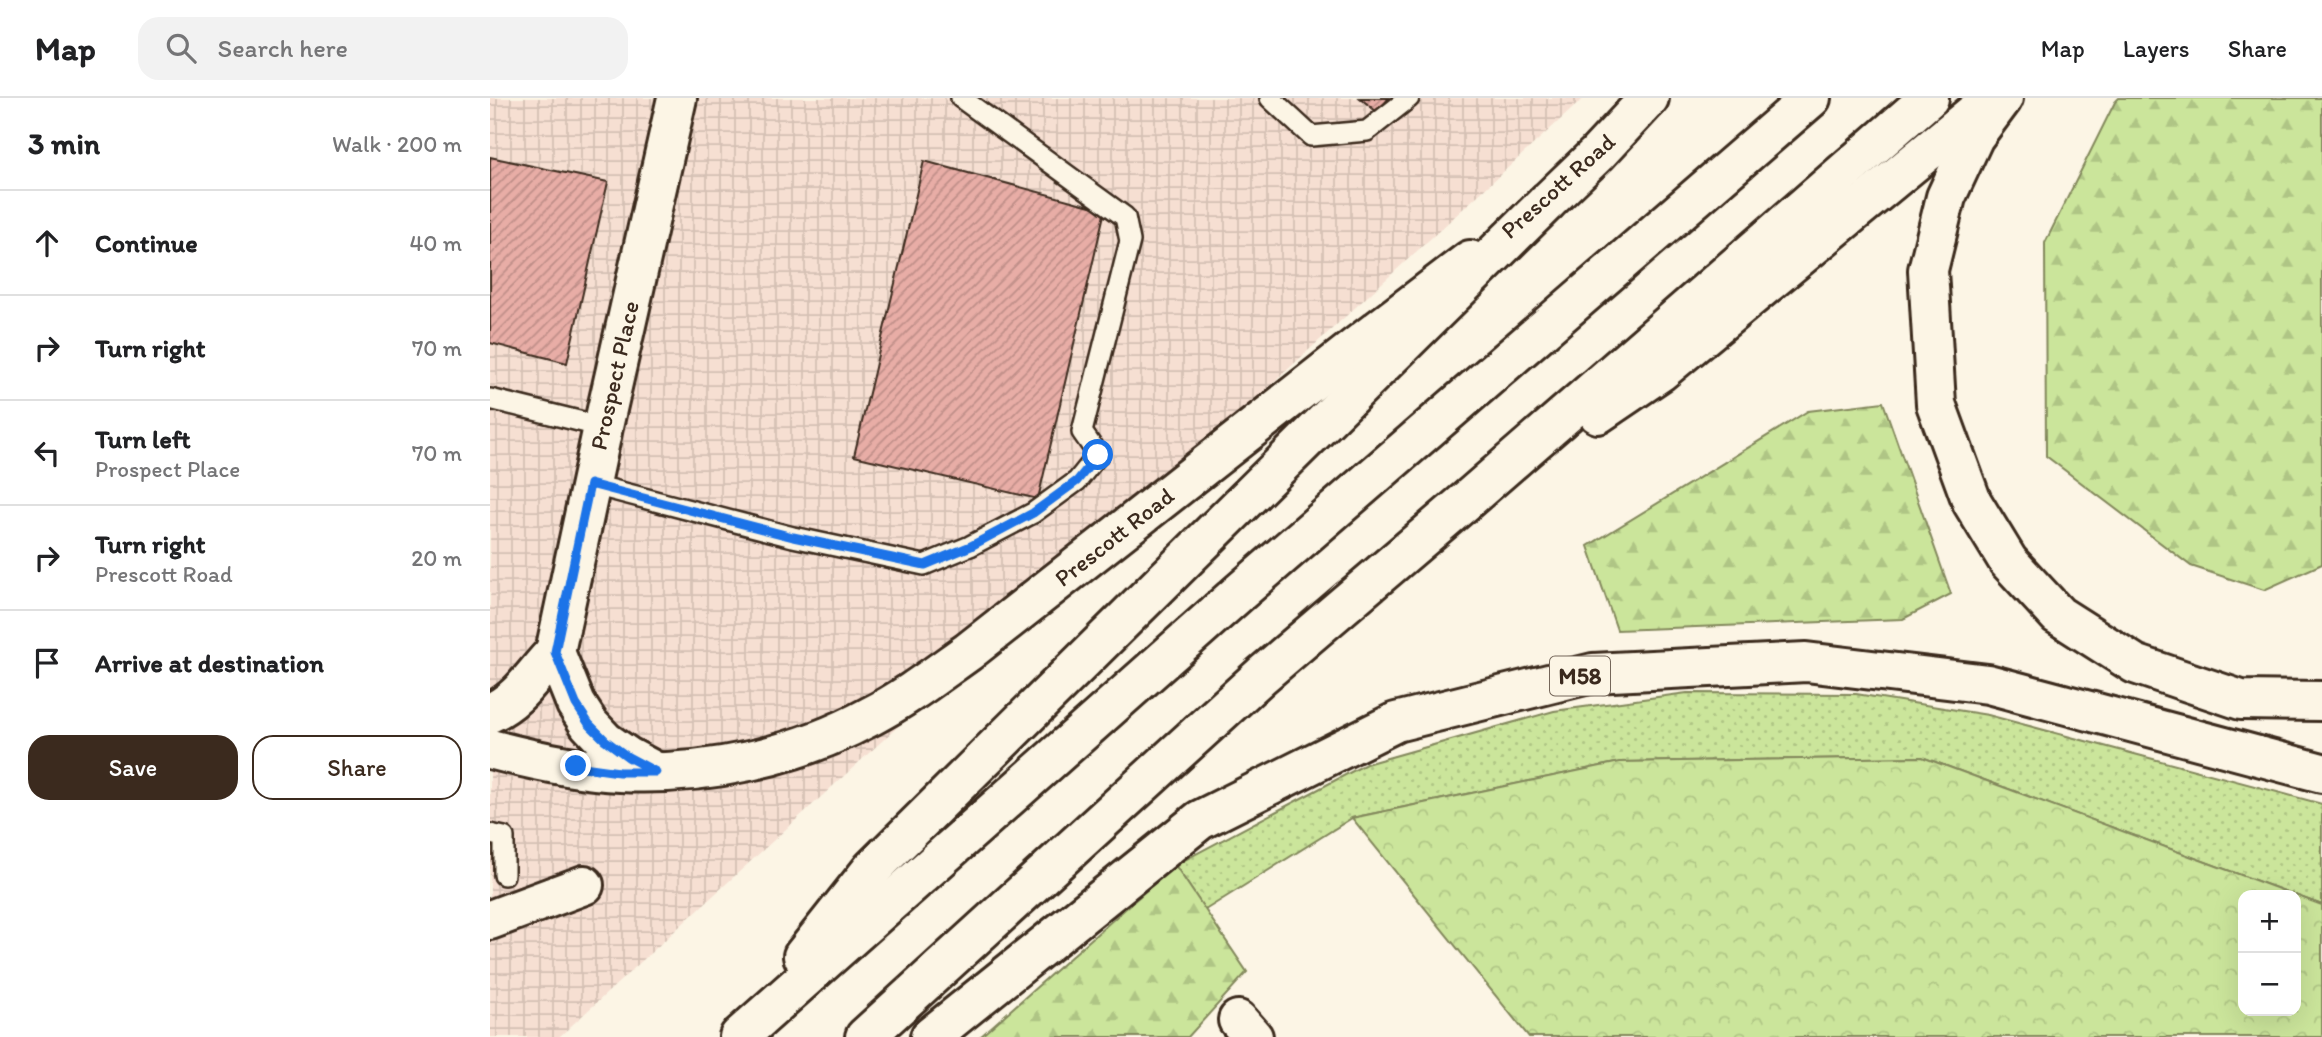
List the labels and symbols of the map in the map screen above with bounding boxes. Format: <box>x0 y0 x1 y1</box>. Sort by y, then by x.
street label: Prescott Road <box>1495 127 1621 244</box>
street label: Prospect Place <box>584 298 645 452</box>
route start <box>1082 439 1113 470</box>
street label: Prescott Road <box>1049 481 1180 592</box>
road number: M58 <box>1550 656 1610 696</box>
route end <box>560 750 591 781</box>

